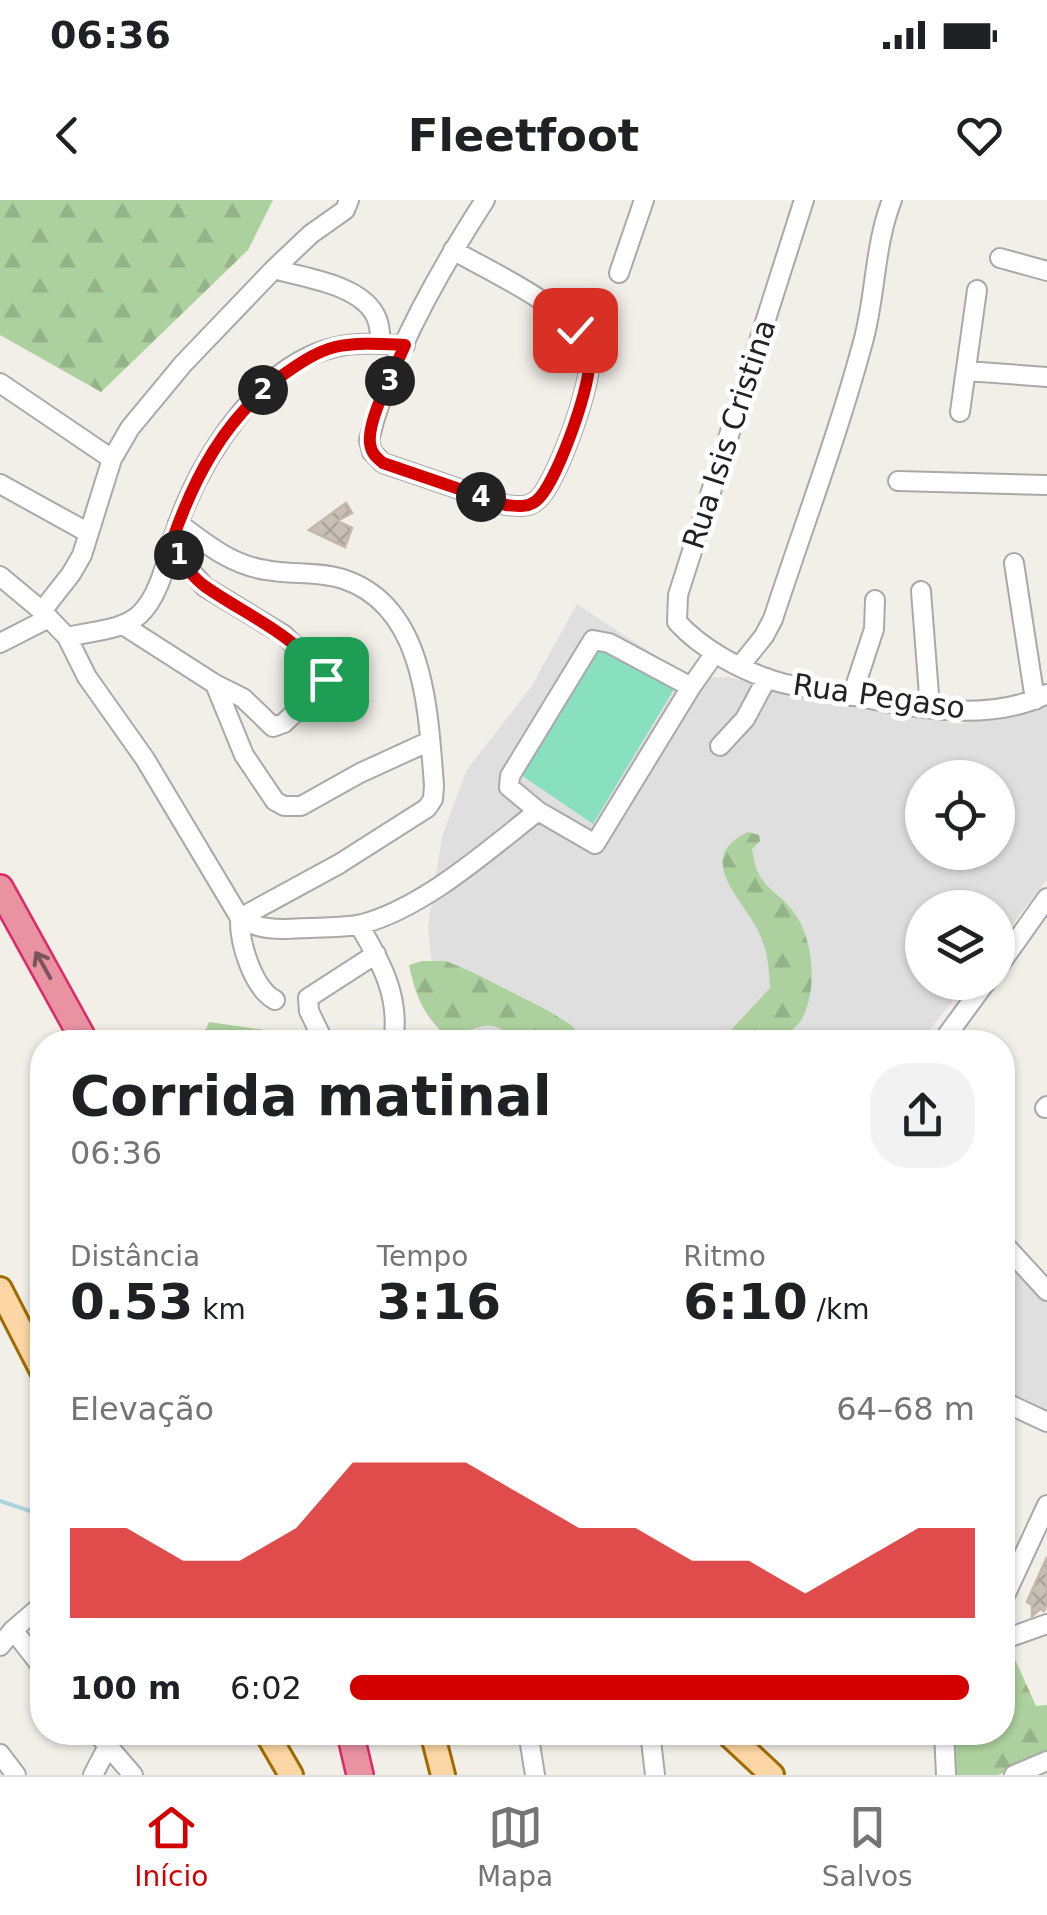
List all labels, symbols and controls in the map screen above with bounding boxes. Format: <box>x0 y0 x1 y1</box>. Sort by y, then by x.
text: 06:36 <box>50 13 171 57</box>
icon: back <box>40 108 95 163</box>
icon: heart <box>952 108 1007 163</box>
text: Fleetfoot <box>408 109 639 162</box>
pin <box>533 288 618 373</box>
icon: check <box>548 303 603 358</box>
street label: Rua Isis Cristina <box>675 315 783 553</box>
pin: 3 <box>365 356 415 406</box>
text: 3 <box>380 364 400 397</box>
pin: 2 <box>238 365 288 415</box>
text: 2 <box>253 373 273 406</box>
pin: 4 <box>456 472 506 522</box>
text: 4 <box>471 480 491 513</box>
pin: 1 <box>154 530 204 580</box>
text: 1 <box>169 538 189 571</box>
pin <box>284 637 369 722</box>
icon: arrive <box>299 652 354 707</box>
street label: Rua Pegaso <box>791 667 967 725</box>
map controls <box>905 760 1015 1000</box>
button: locate <box>905 760 1015 870</box>
button: layers <box>905 890 1015 1000</box>
one-way arrow <box>32 951 52 981</box>
button: share <box>870 1063 975 1168</box>
text: Corrida matinal <box>70 1064 552 1128</box>
text: 06:36 <box>70 1134 162 1172</box>
text: Distância <box>70 1240 200 1273</box>
text: Tempo <box>377 1240 468 1273</box>
text: Ritmo <box>683 1240 766 1273</box>
text: 0.53 <box>70 1273 193 1331</box>
text: 3:16 <box>377 1273 501 1331</box>
text: 6:10 <box>683 1273 808 1331</box>
text: km <box>193 1293 246 1326</box>
text: /km <box>808 1293 870 1326</box>
text: Elevação <box>70 1390 214 1428</box>
text: 64–68 m <box>836 1390 975 1428</box>
text: 100 m <box>70 1669 181 1707</box>
text: 6:02 <box>230 1669 302 1707</box>
tab: Início <box>134 1800 208 1893</box>
tab: Mapa <box>477 1800 553 1893</box>
tab: Salvos <box>822 1800 913 1893</box>

